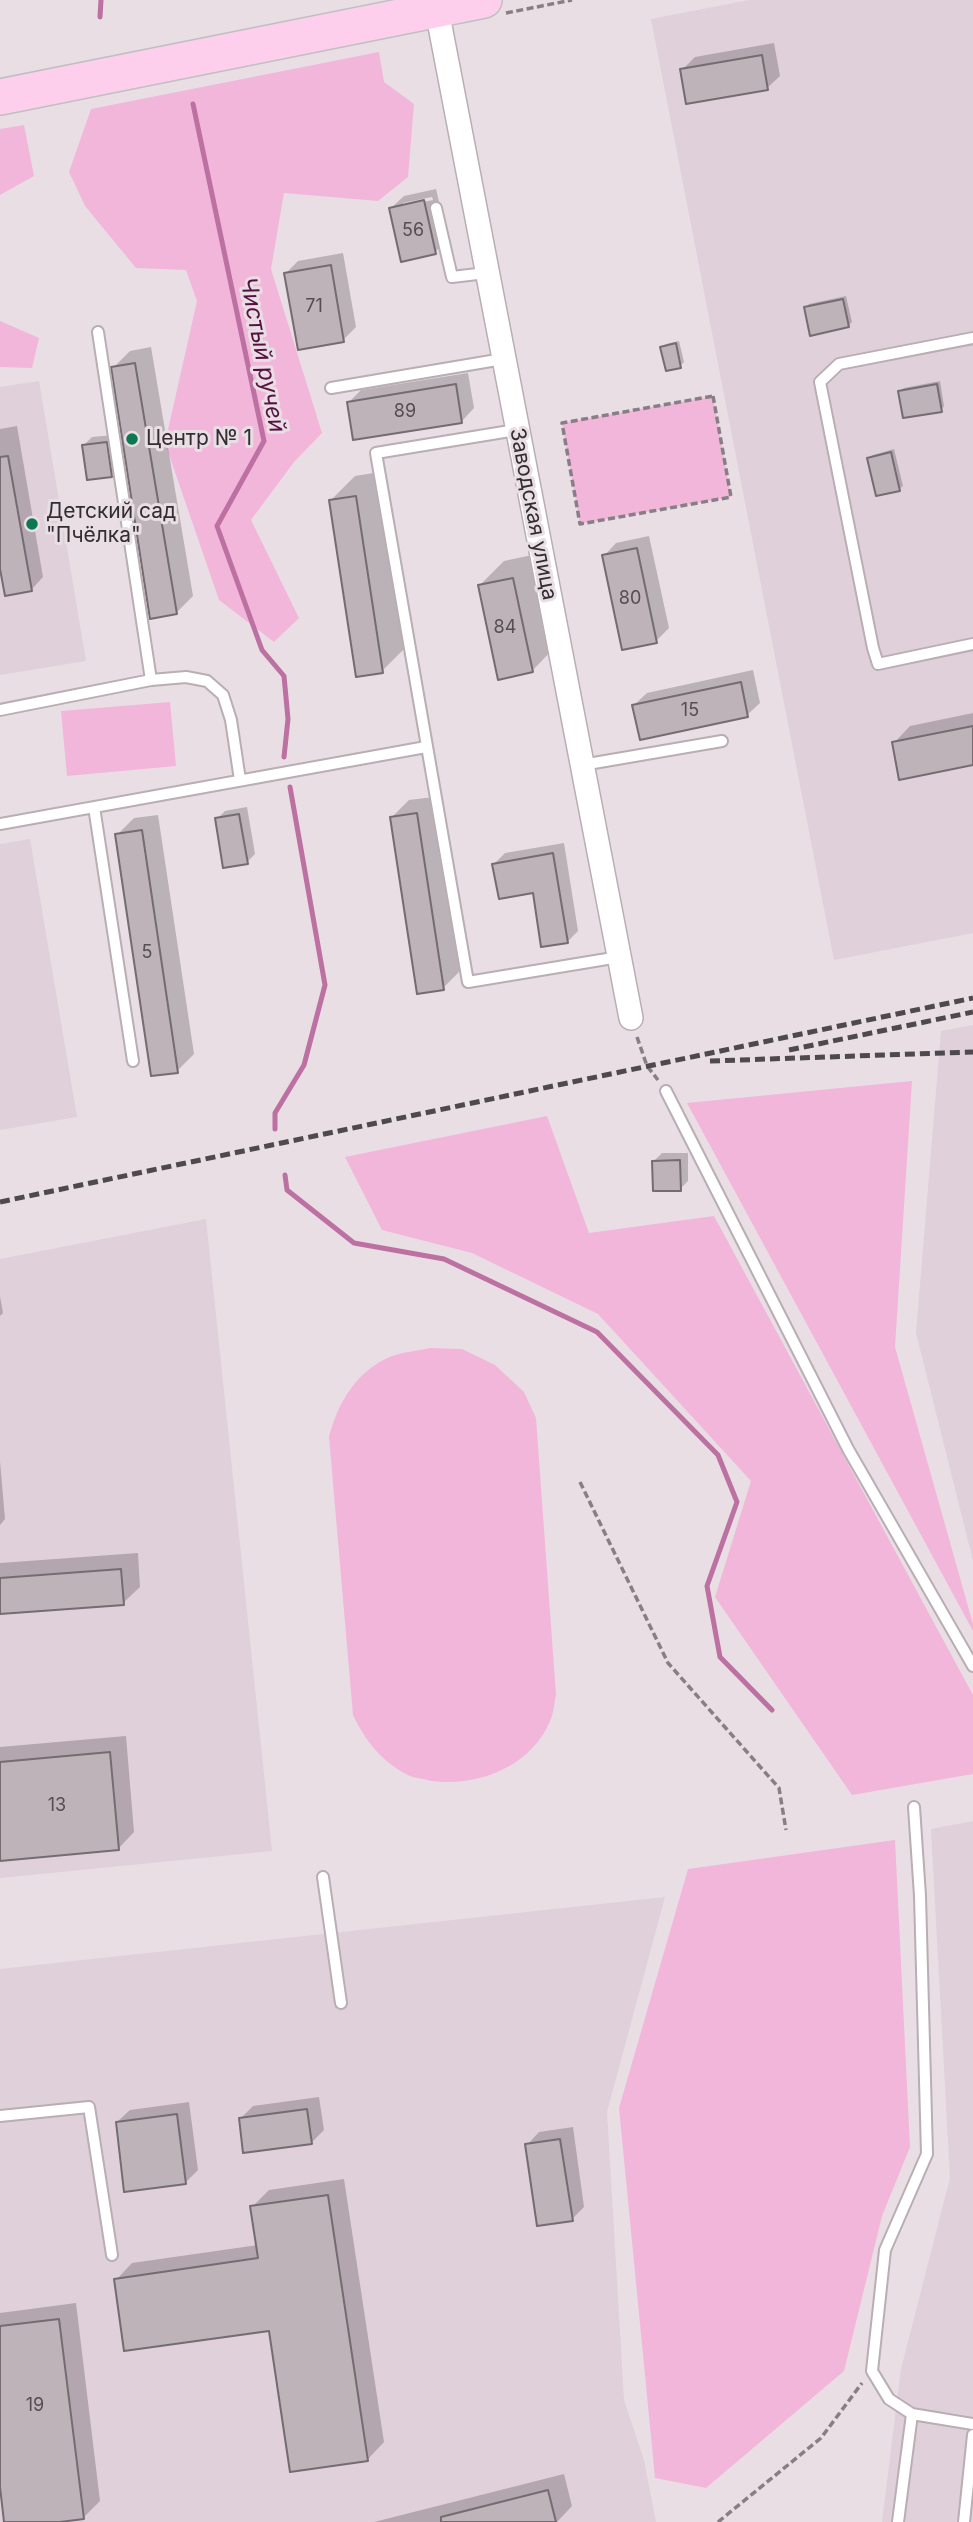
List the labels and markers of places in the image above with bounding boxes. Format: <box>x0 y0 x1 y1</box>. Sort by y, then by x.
place label: Центр № 1 <box>146 426 252 452</box>
marker: Центр № 1 <box>124 431 140 447</box>
place label: Детский сад "Пчёлка" <box>46 499 176 549</box>
marker: Детский сад "Пчёлка" <box>24 516 40 532</box>

